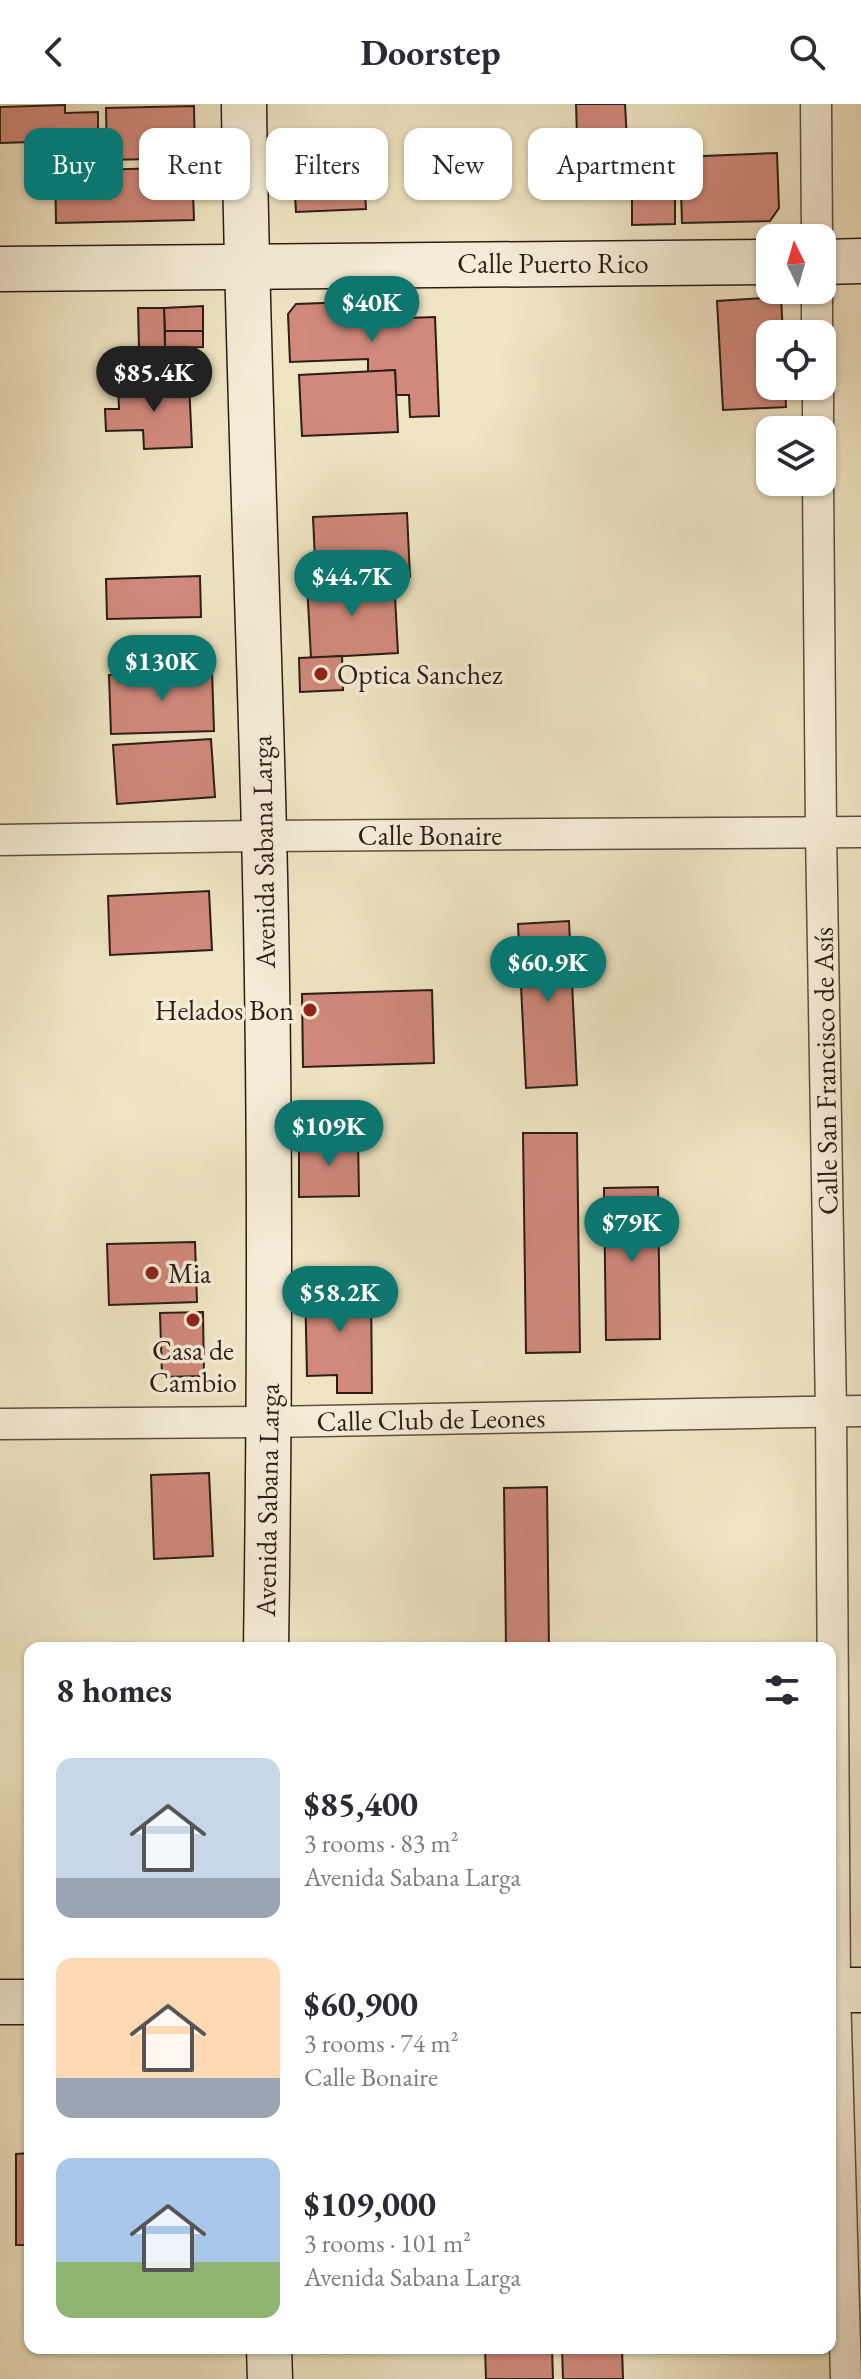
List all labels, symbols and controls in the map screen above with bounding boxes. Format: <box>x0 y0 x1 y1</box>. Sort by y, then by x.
text: Doorstep <box>360 29 501 76</box>
icon: back <box>32 30 76 74</box>
icon: search <box>785 30 829 74</box>
chip: Buy <box>24 128 123 200</box>
chip: Rent <box>139 128 250 200</box>
chip: Filters <box>266 128 388 200</box>
chip: New <box>404 128 512 200</box>
chip: Apartment <box>528 128 703 200</box>
north arrow <box>756 224 836 304</box>
map controls <box>756 224 836 496</box>
street label: Calle Puerto Rico <box>457 245 649 281</box>
pin: $40K <box>325 276 419 344</box>
text: $40K <box>342 285 402 319</box>
button: locate <box>756 320 836 400</box>
pin: $85.4K <box>89 346 219 414</box>
text: $85.4K <box>114 355 194 389</box>
button: layers <box>756 416 836 496</box>
pin: $44.7K <box>287 550 417 618</box>
text: $44.7K <box>312 559 392 593</box>
pin: $130K <box>106 635 218 703</box>
text: $130K <box>125 644 199 678</box>
place label: Optica Sanchez <box>337 656 503 692</box>
marker: Optica Sanchez <box>312 665 330 683</box>
street label: Avenida Sabana Larga <box>243 734 283 970</box>
street label: Calle Bonaire <box>358 817 502 853</box>
street label: Calle San Francisco de Asís <box>804 927 846 1215</box>
pin: $60.9K <box>483 936 613 1004</box>
text: $60.9K <box>508 945 588 979</box>
place label: Helados Bon <box>155 992 294 1028</box>
marker: Helados Bon <box>301 1001 319 1019</box>
pin: $109K <box>273 1100 385 1168</box>
text: $109K <box>292 1109 366 1143</box>
pin: $79K <box>585 1196 679 1264</box>
text: $79K <box>602 1205 662 1239</box>
place label: Mia <box>168 1255 212 1291</box>
marker: Mia <box>143 1264 161 1282</box>
pin: $58.2K <box>275 1266 405 1334</box>
text: $58.2K <box>300 1275 380 1309</box>
marker: Casa de Cambio <box>184 1311 202 1329</box>
place label: Casa de Cambio <box>149 1332 237 1400</box>
street label: Avenida Sabana Larga <box>247 1382 287 1618</box>
street label: Calle Club de Leones <box>316 1399 546 1439</box>
text: 8 homes <box>56 1668 172 1712</box>
icon: filters <box>760 1668 804 1712</box>
text: $85,400 <box>304 1782 418 1826</box>
icon: home <box>120 1790 216 1886</box>
text: 3 rooms · 83 m² <box>304 1826 459 1860</box>
text: Avenida Sabana Larga <box>304 1860 521 1894</box>
text: $60,900 <box>304 1982 418 2026</box>
icon: home <box>120 1990 216 2086</box>
text: 3 rooms · 74 m² <box>304 2026 459 2060</box>
text: Calle Bonaire <box>304 2060 438 2094</box>
text: $109,000 <box>304 2182 436 2226</box>
icon: home <box>120 2190 216 2286</box>
text: 3 rooms · 101 m² <box>304 2226 471 2260</box>
text: Avenida Sabana Larga <box>304 2260 521 2294</box>

